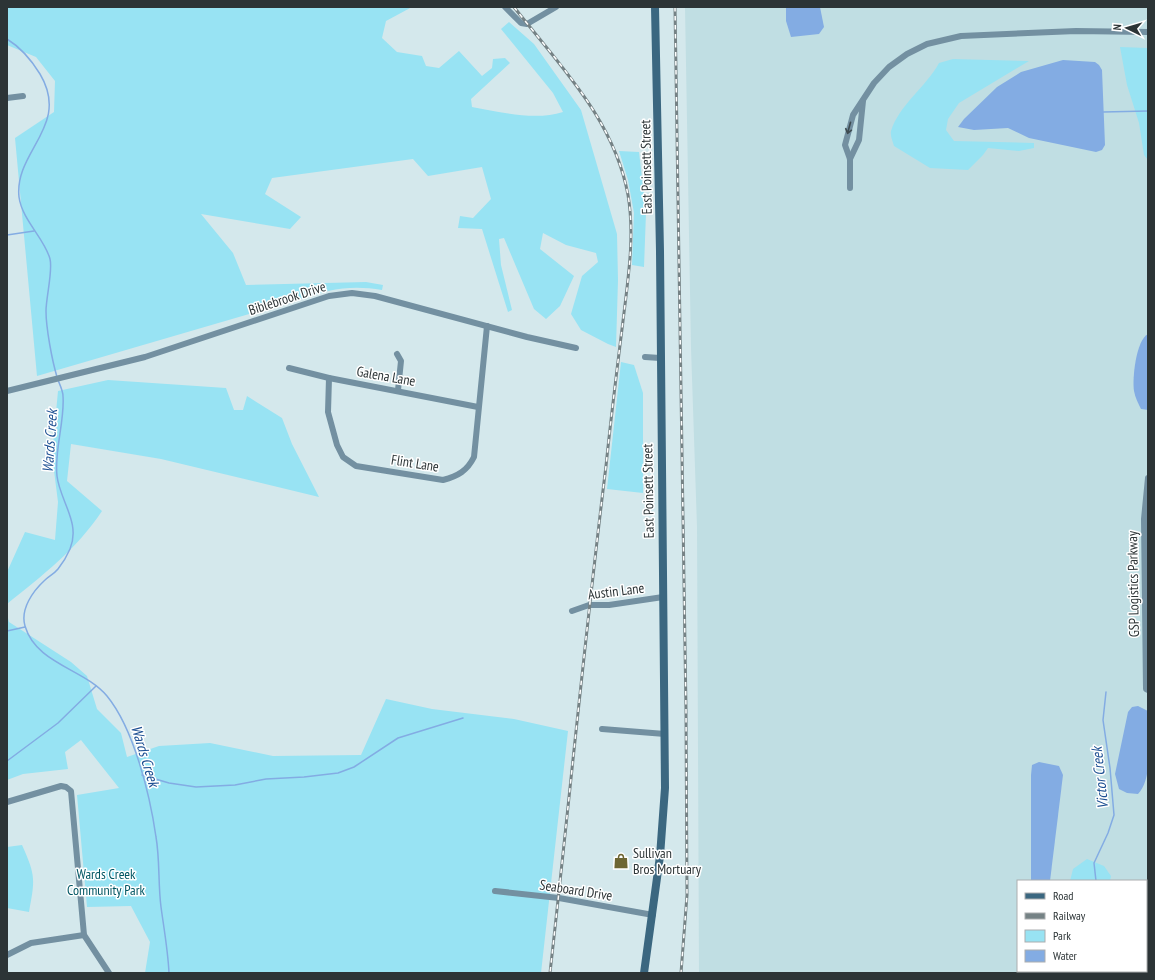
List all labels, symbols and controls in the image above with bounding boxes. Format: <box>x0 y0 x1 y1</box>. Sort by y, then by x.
north arrow <box>1107 8 1147 48</box>
text: N <box>1110 24 1124 31</box>
street label: East Poinsett Street <box>636 119 656 214</box>
one-way arrow <box>845 121 853 134</box>
street label: Biblebrook Drive <box>246 277 328 319</box>
street label: Galena Lane <box>355 362 417 390</box>
water label: Wards Creek <box>38 407 61 473</box>
street label: East Poinsett Street <box>638 443 658 538</box>
street label: Flint Lane <box>390 450 440 476</box>
street label: GSP Logistics Parkway <box>1123 530 1143 637</box>
street label: Austin Lane <box>587 579 645 603</box>
water label: Wards Creek <box>127 723 164 791</box>
water label: Victor Creek <box>1087 744 1112 810</box>
place label: Sullivan Bros Mortuary <box>633 844 702 878</box>
shop icon: Sullivan Bros Mortuary <box>612 852 630 870</box>
park label: Wards Creek Community Park <box>67 865 146 899</box>
street label: Seaboard Drive <box>538 875 614 905</box>
legend <box>1017 880 1147 972</box>
text: Road <box>1053 888 1073 903</box>
text: Railway <box>1053 908 1086 923</box>
text: Park <box>1053 928 1071 943</box>
text: Water <box>1053 948 1078 963</box>

